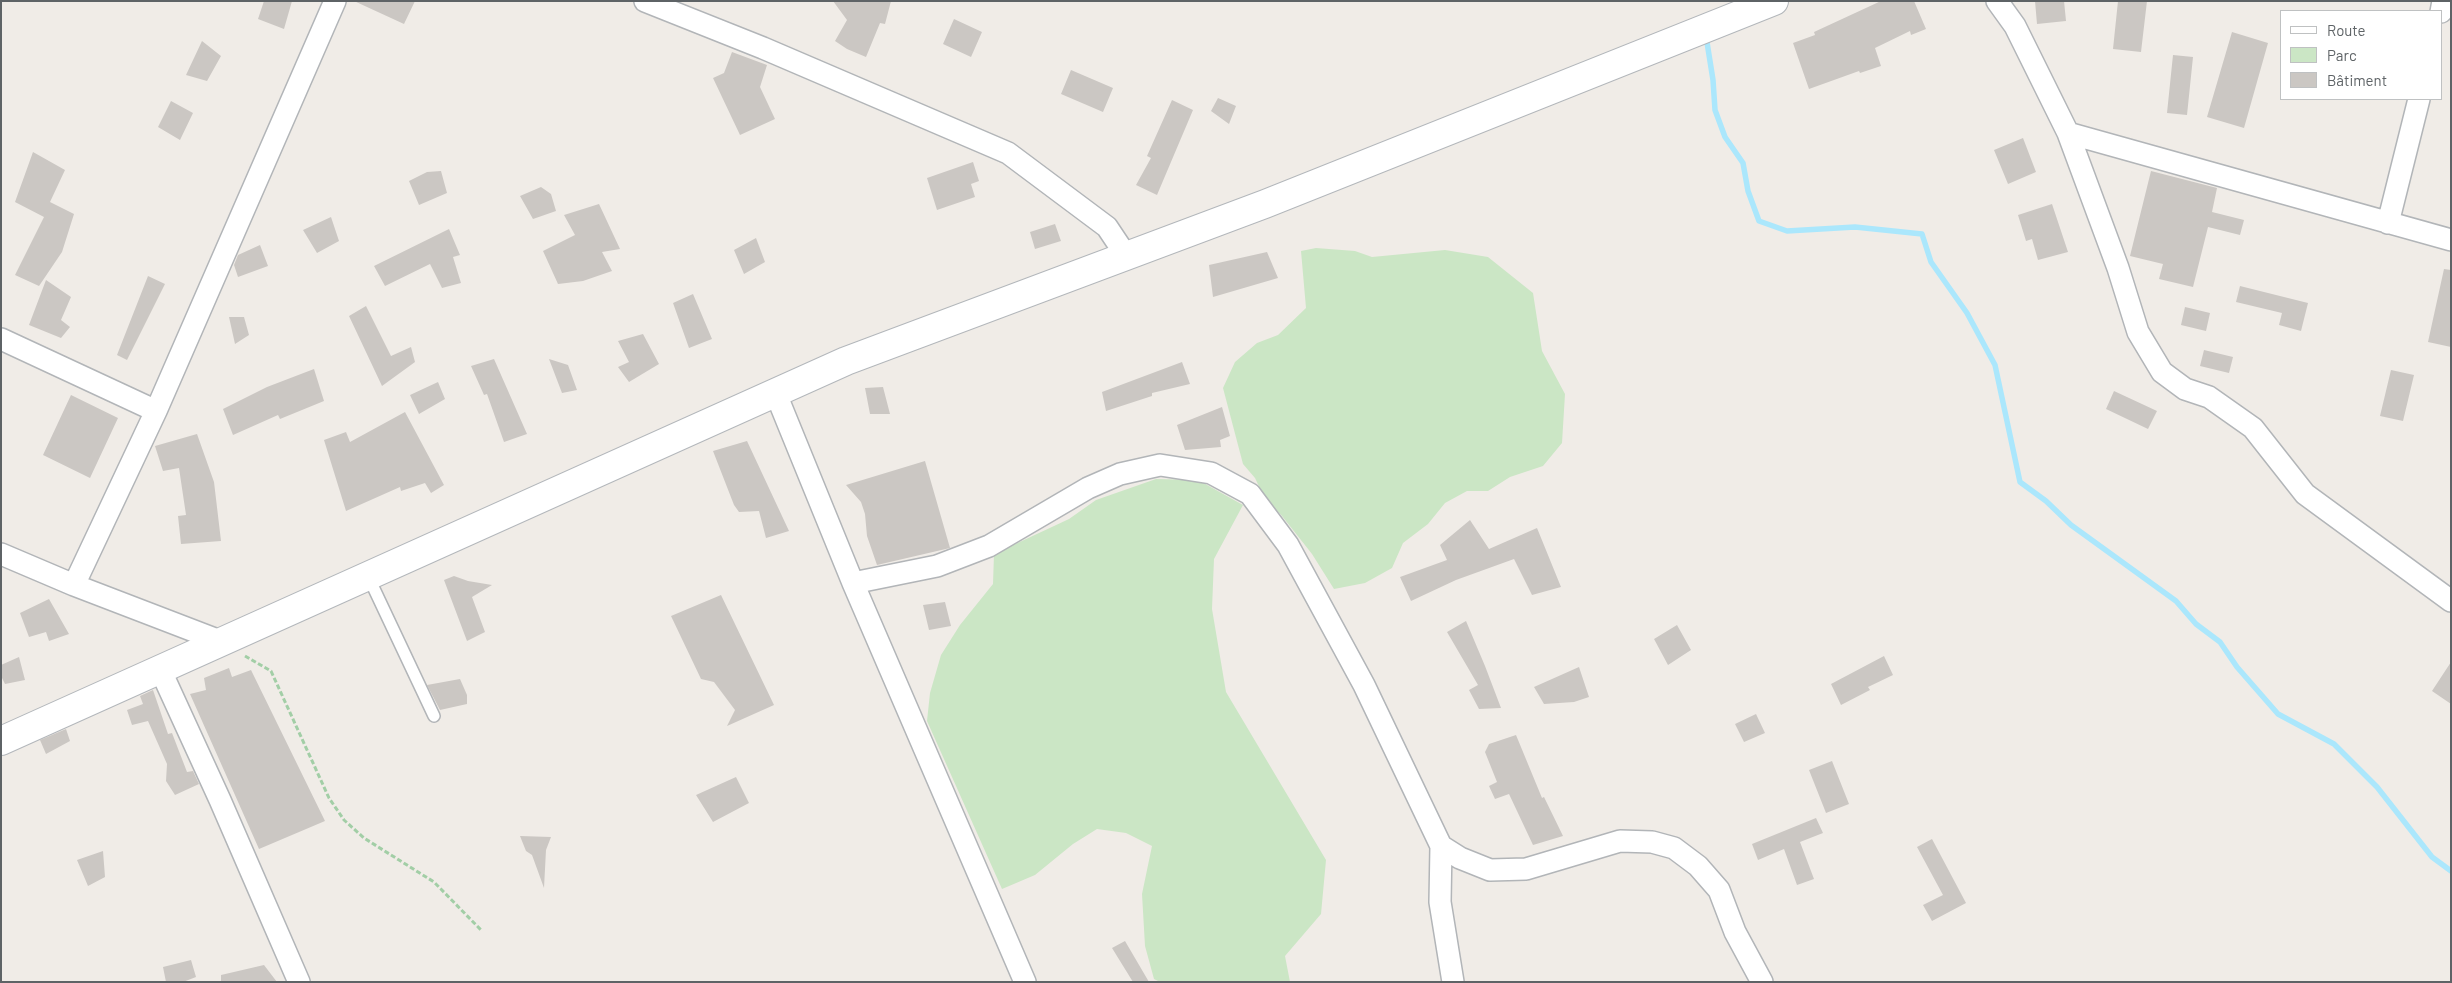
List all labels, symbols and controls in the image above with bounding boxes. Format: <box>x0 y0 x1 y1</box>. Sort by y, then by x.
legend <box>2280 10 2442 100</box>
text: Route <box>2327 21 2366 39</box>
text: Parc <box>2327 46 2357 64</box>
text: Bâtiment <box>2327 71 2387 89</box>

